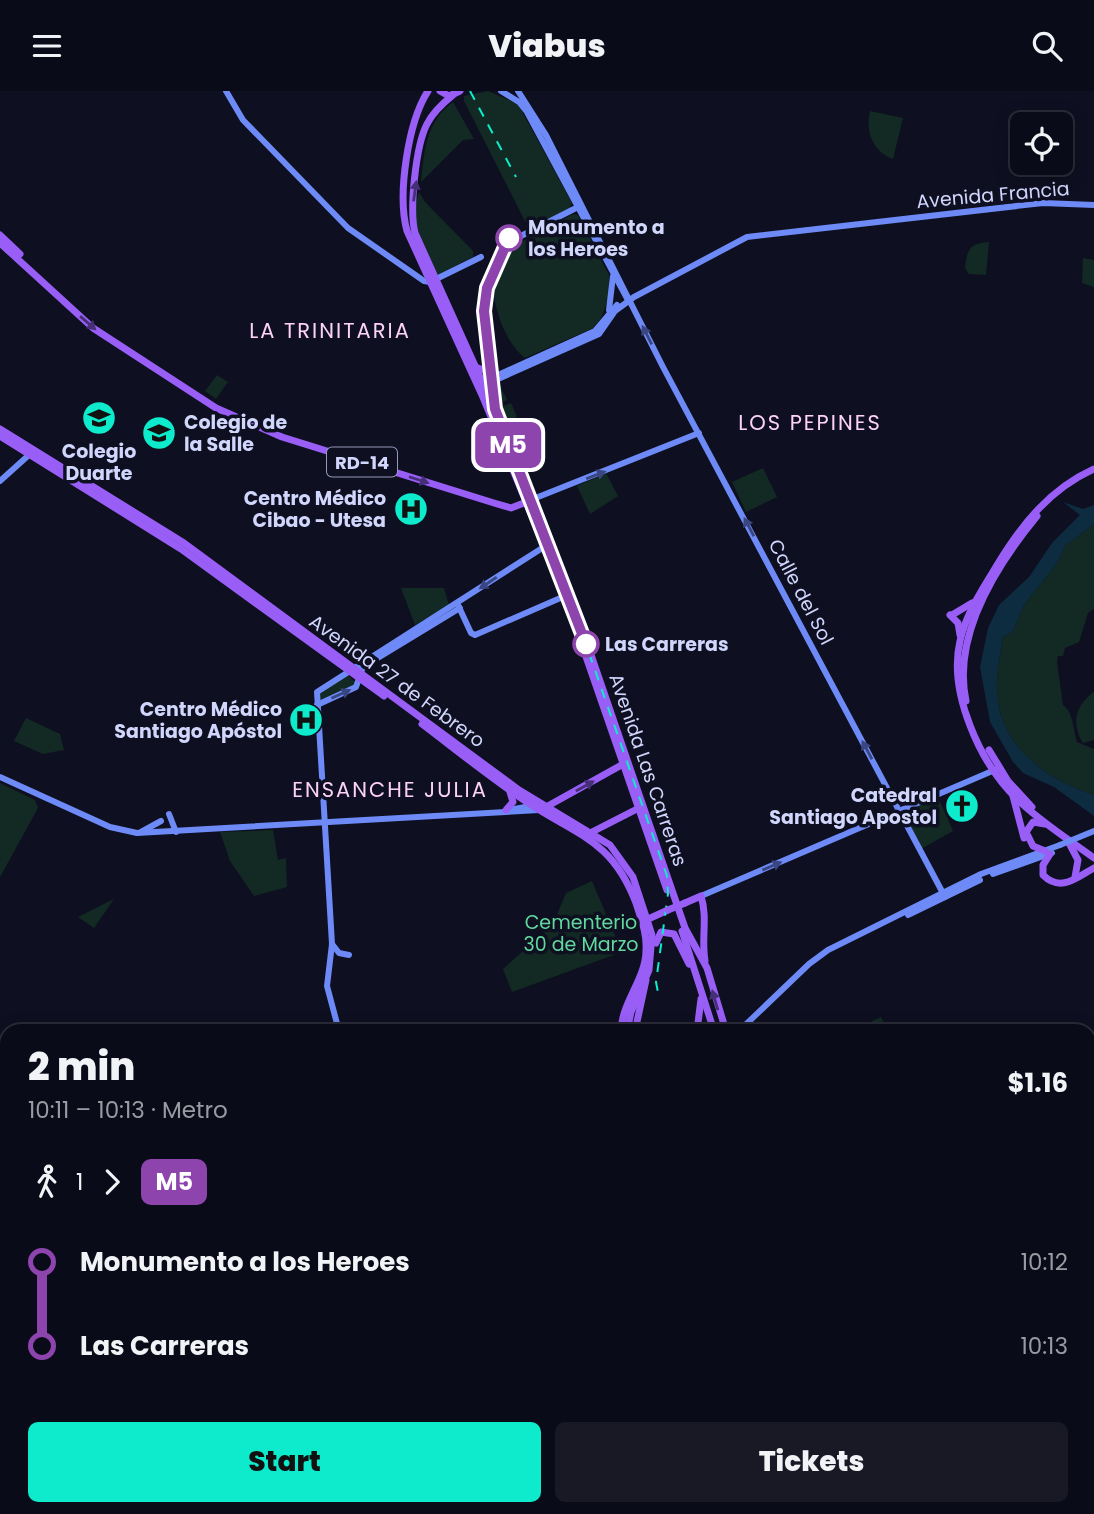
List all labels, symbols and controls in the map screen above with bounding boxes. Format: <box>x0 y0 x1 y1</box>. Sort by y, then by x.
text: Viabus <box>488 23 606 68</box>
icon: menu <box>28 27 66 65</box>
icon: search <box>1028 27 1066 65</box>
map controls <box>1010 112 1073 175</box>
button: locate <box>1010 112 1073 175</box>
street label: Avenida Francia <box>915 175 1071 215</box>
one-way arrow <box>409 180 420 202</box>
place label: Monumento a los Heroes <box>528 214 665 263</box>
marker: Monumento a los Heroes <box>496 225 522 251</box>
one-way arrow <box>79 315 96 330</box>
district label: LA TRINITARIA <box>249 316 411 345</box>
one-way arrow <box>641 325 652 345</box>
school or university icon: Colegio Duarte <box>80 399 118 437</box>
district label: LOS PEPINES <box>738 408 882 437</box>
place label: Colegio de la Salle <box>184 409 287 458</box>
school or university icon: Colegio de la Salle <box>140 414 178 452</box>
line badge: M5 <box>476 422 540 468</box>
text: M5 <box>489 428 527 461</box>
place label: Colegio Duarte <box>62 438 136 487</box>
road number: RD-14 <box>327 447 397 477</box>
one-way arrow <box>586 469 607 480</box>
one-way arrow <box>409 475 430 486</box>
place label: Centro Médico Cibao - Utesa <box>244 485 386 534</box>
hospital icon: Centro Médico Cibao - Utesa <box>392 490 430 528</box>
one-way arrow <box>743 517 755 537</box>
street label: Calle del Sol <box>762 534 840 650</box>
one-way arrow <box>478 576 497 589</box>
street label: Avenida 27 de Febrero <box>304 608 490 754</box>
marker: Las Carreras <box>573 631 599 657</box>
place label: Las Carreras <box>605 631 729 658</box>
street label: Avenida Las Carreras <box>602 670 694 870</box>
one-way arrow <box>331 689 352 700</box>
place label: Centro Médico Santiago Apóstol <box>114 696 282 745</box>
hospital icon: Centro Médico Santiago Apóstol <box>287 701 325 739</box>
one-way arrow <box>862 739 874 759</box>
district label: ENSANCHE JULIA <box>292 775 488 804</box>
one-way arrow <box>576 780 595 792</box>
place label: Catedral Santiago Apostol <box>769 782 937 831</box>
church icon: Catedral Santiago Apostol <box>943 787 981 825</box>
one-way arrow <box>762 860 783 871</box>
park label: Cementerio 30 de Marzo <box>524 909 639 958</box>
one-way arrow <box>710 989 720 1010</box>
text: 2 min <box>28 1040 135 1093</box>
text: $1.16 <box>1007 1065 1068 1101</box>
text: 10:11 – 10:13 · Metro <box>28 1094 228 1126</box>
icon: walk <box>28 1163 66 1201</box>
icon: forward <box>93 1163 131 1201</box>
text: M5 <box>155 1165 193 1198</box>
text: 1 <box>76 1166 83 1198</box>
text: Monumento a los Heroes <box>80 1244 410 1280</box>
text: 10:12 <box>1021 1246 1068 1278</box>
text: Las Carreras <box>80 1328 249 1364</box>
text: 10:13 <box>1020 1330 1068 1362</box>
button: Start <box>28 1422 541 1502</box>
button: Tickets <box>555 1422 1068 1502</box>

